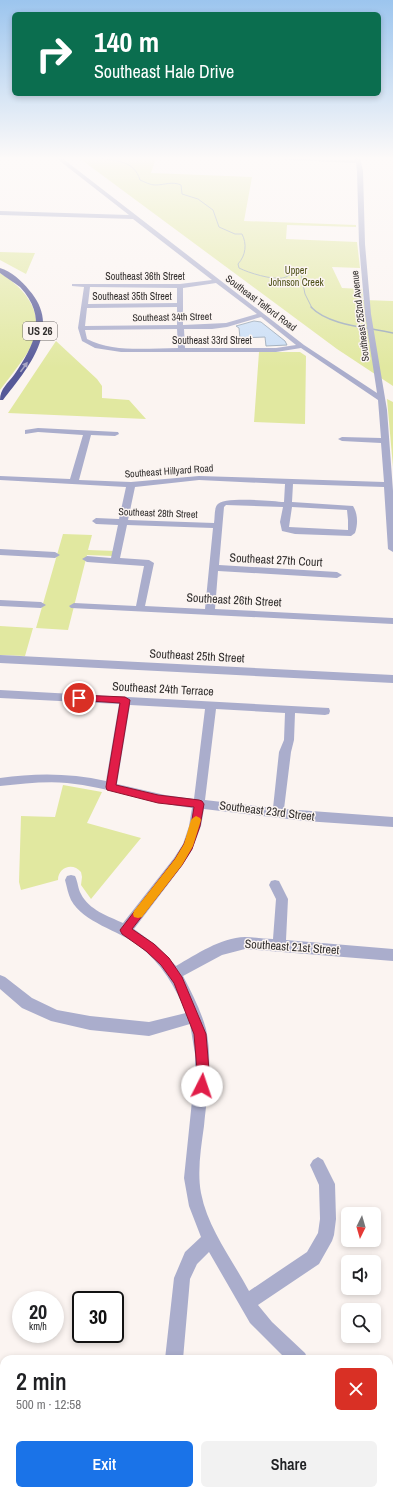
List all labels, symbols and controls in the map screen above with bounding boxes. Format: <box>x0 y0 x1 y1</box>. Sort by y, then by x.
text: 140 m <box>94 23 159 61</box>
icon: right <box>28 28 80 80</box>
text: Southeast Hale Drive <box>94 59 234 84</box>
park label: Upper Johnson Creek <box>268 264 324 289</box>
street label: Southeast 252nd Avenue <box>348 269 372 362</box>
street label: Southeast 36th Street <box>105 270 185 283</box>
street label: Southeast Telford Road <box>223 272 299 334</box>
street label: Southeast 35th Street <box>92 290 172 303</box>
street label: Southeast 34th Street <box>132 310 212 324</box>
road number: US 26 <box>23 322 57 340</box>
street label: Southeast 33rd Street <box>172 334 253 347</box>
one-way arrow <box>20 361 28 372</box>
street label: Southeast Hillyard Road <box>124 461 214 481</box>
street label: Southeast 28th Street <box>118 505 199 521</box>
street label: Southeast 27th Court <box>229 550 323 570</box>
street label: Southeast 26th Street <box>186 590 282 610</box>
street label: Southeast 25th Street <box>149 646 245 666</box>
street label: Southeast 24th Terrace <box>112 678 214 700</box>
pin <box>62 681 96 715</box>
icon: arrive <box>68 687 90 709</box>
street label: Southeast 23rd Street <box>219 797 316 825</box>
street label: Southeast 21st Street <box>244 936 340 958</box>
position arrow <box>181 1065 223 1107</box>
north arrow <box>341 1207 381 1247</box>
map controls <box>341 1207 381 1343</box>
button: sound <box>341 1255 381 1295</box>
speed limit sign: 30 <box>72 1291 124 1343</box>
text: 20 <box>29 1298 47 1325</box>
button: search <box>341 1303 381 1343</box>
text: km/h <box>29 1320 47 1333</box>
text: 2 min <box>16 1365 67 1397</box>
button: close <box>335 1368 377 1410</box>
text: 500 m · 12:58 <box>16 1396 81 1413</box>
button: Exit <box>16 1441 193 1487</box>
button: Share <box>201 1441 377 1487</box>

